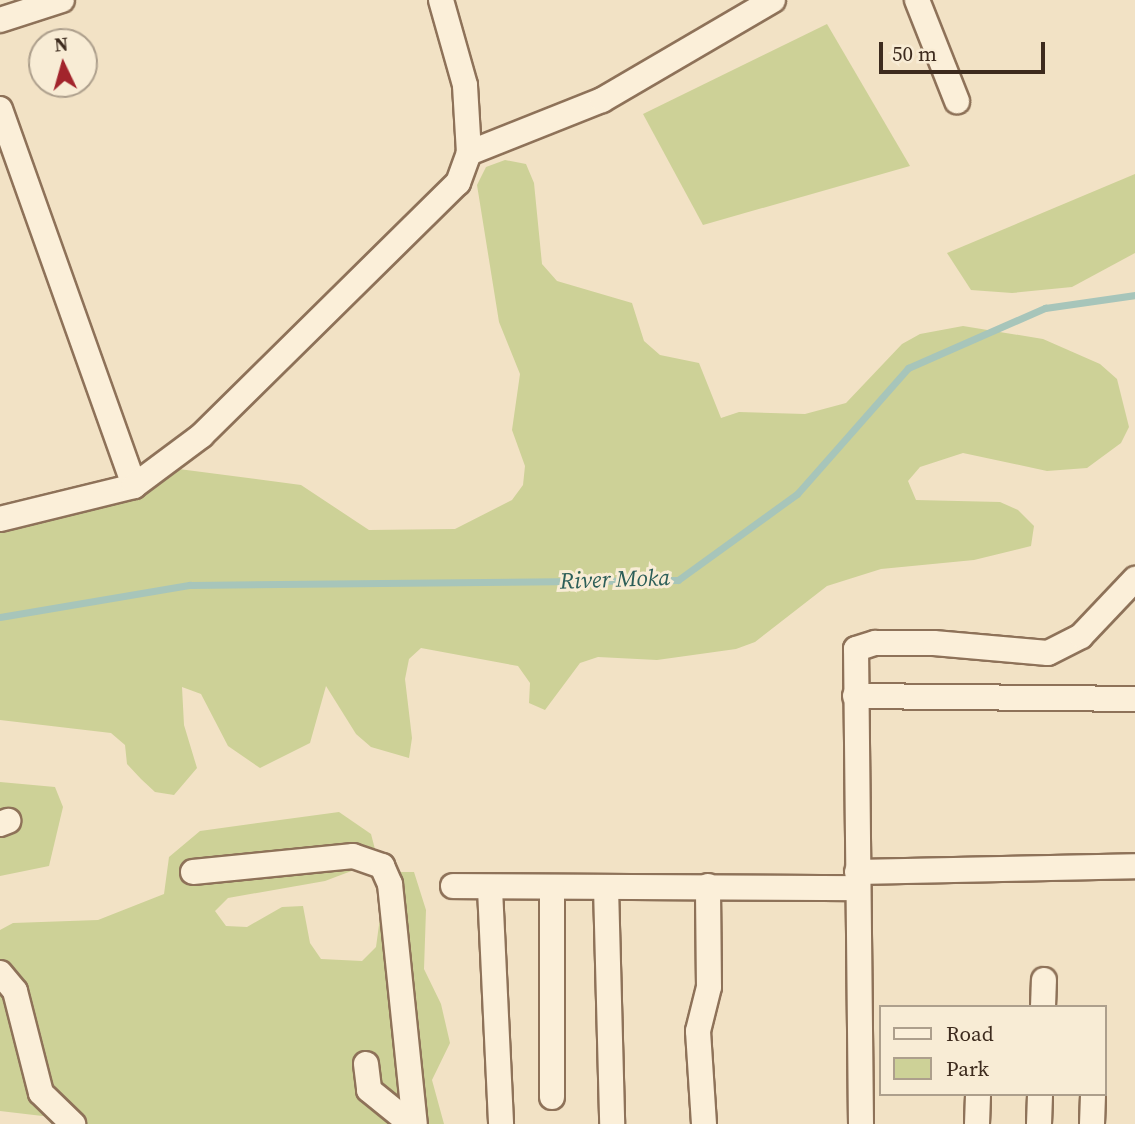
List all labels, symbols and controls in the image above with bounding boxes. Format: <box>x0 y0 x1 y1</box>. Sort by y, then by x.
north arrow <box>28 28 98 98</box>
scale bar <box>883 28 1049 72</box>
text: N <box>53 31 69 58</box>
text: 50 m <box>892 39 937 68</box>
water label: River Moka <box>559 563 671 595</box>
legend <box>880 1005 1107 1096</box>
text: Road <box>946 1019 994 1048</box>
text: Park <box>946 1054 989 1083</box>

